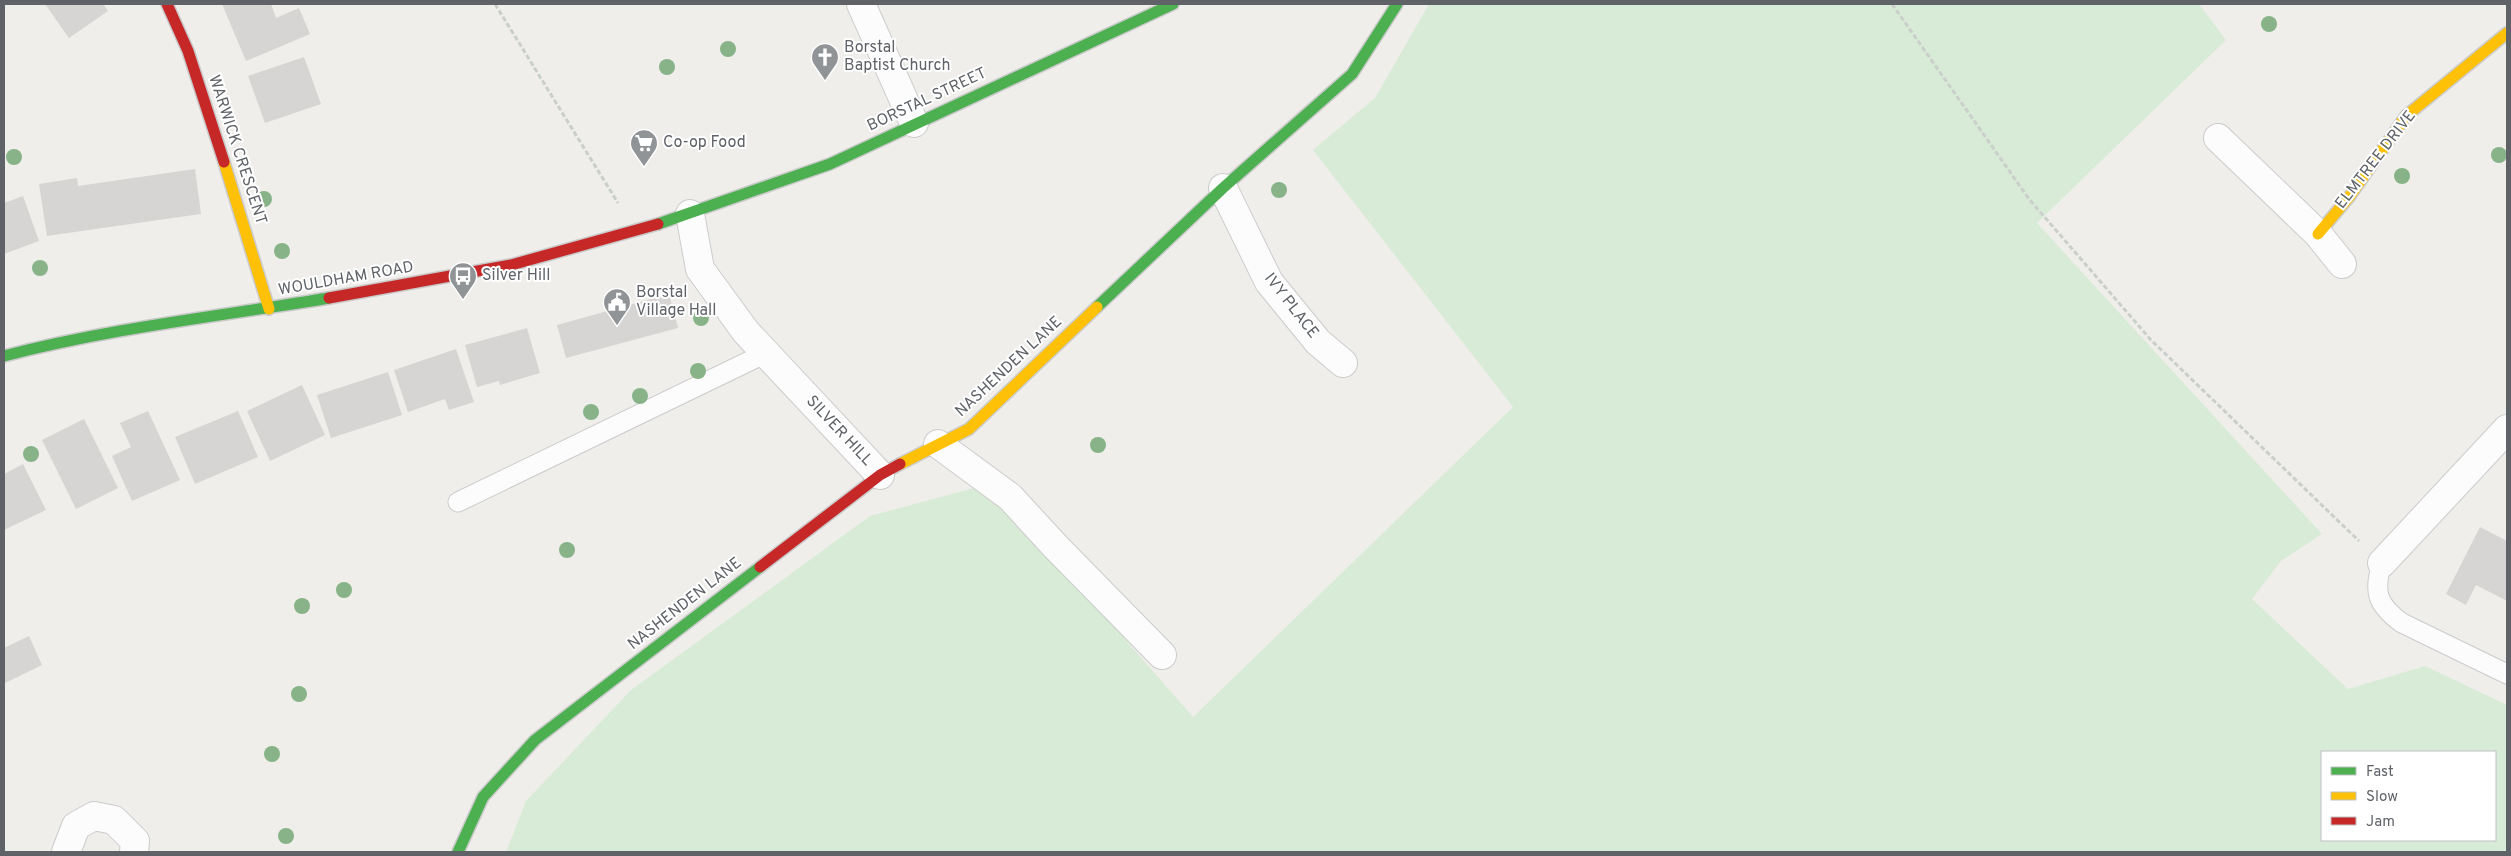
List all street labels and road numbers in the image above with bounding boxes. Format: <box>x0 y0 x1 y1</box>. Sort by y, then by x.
street label: BORSTAL STREET <box>864 64 990 136</box>
street label: WARWICK CRESCENT <box>203 73 271 227</box>
street label: ELMTREE DRIVE <box>2331 107 2421 213</box>
street label: WOULDHAM ROAD <box>277 257 415 301</box>
street label: IVY PLACE <box>1259 269 1323 343</box>
street label: NASHENDEN LANE <box>951 312 1067 422</box>
street label: SILVER HILL <box>801 392 877 470</box>
street label: NASHENDEN LANE <box>624 553 746 655</box>

